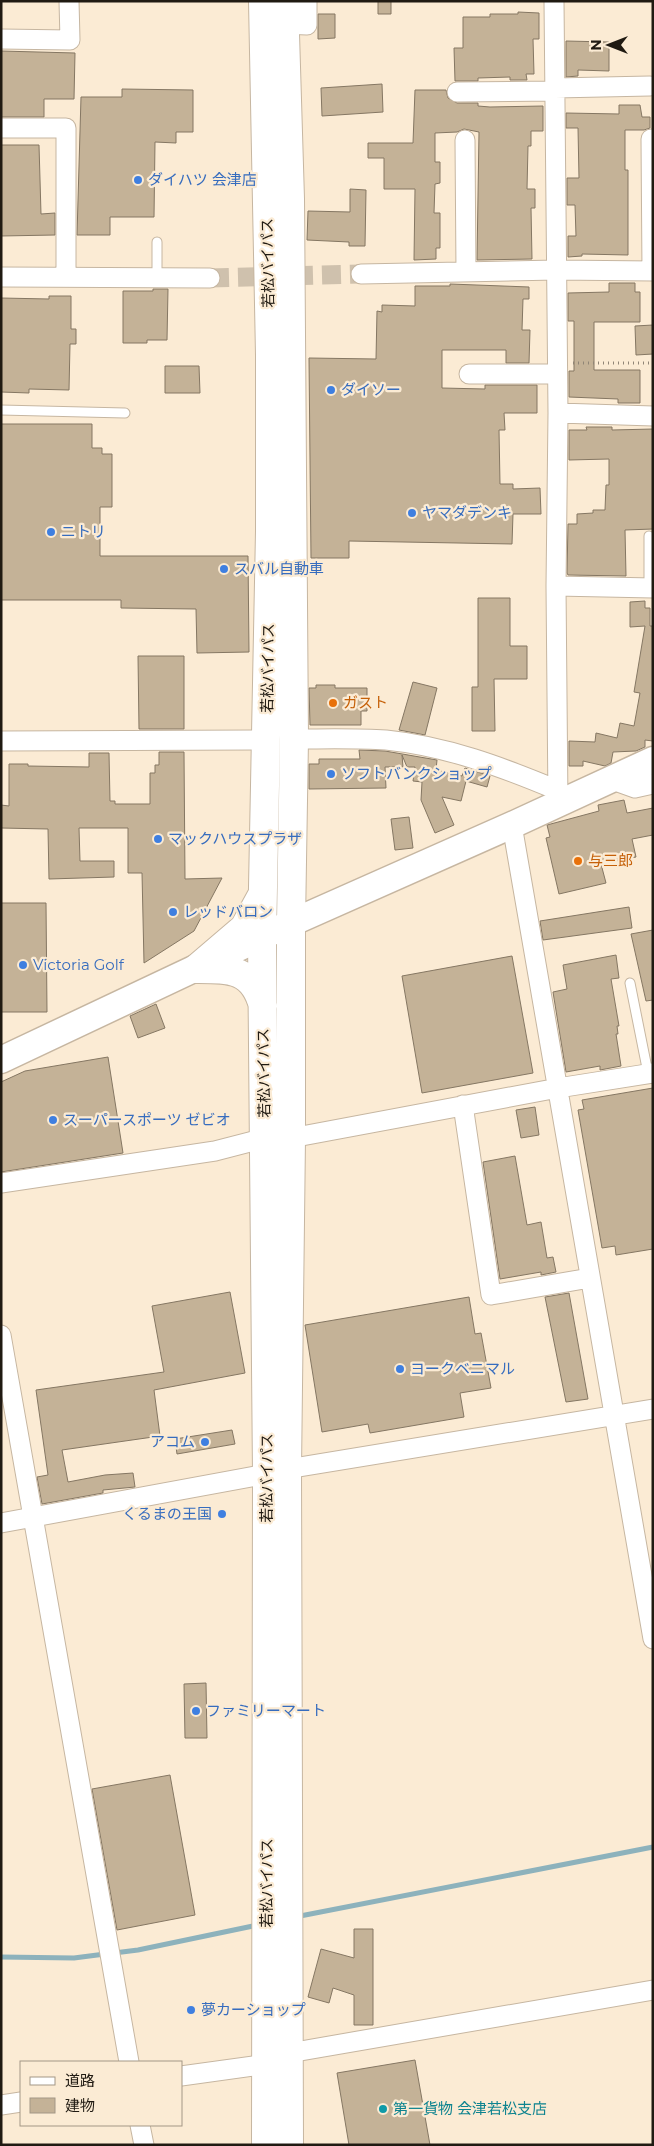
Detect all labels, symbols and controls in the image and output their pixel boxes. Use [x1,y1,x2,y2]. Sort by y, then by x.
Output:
north arrow [584,20,634,70]
text: N [587,39,605,51]
place label: ダイハツ 会津店 [148,170,257,189]
marker: ダイハツ 会津店 [132,174,144,186]
street label: 若松バイパス [257,218,278,308]
place label: ダイソー [341,380,401,399]
marker: ダイソー [325,384,337,396]
place label: ヤマダデンキ [422,503,512,522]
marker: ヤマダデンキ [406,507,418,519]
place label: ニトリ [61,522,106,541]
marker: ニトリ [45,526,57,538]
place label: スバル自動車 [234,559,324,578]
marker: スバル自動車 [218,563,230,575]
street label: 若松バイパス [257,623,278,713]
place label: ガスト [343,693,388,712]
marker: ガスト [327,697,339,709]
place label: ソフトバンクショップ [341,764,492,783]
marker: ソフトバンクショップ [325,768,337,780]
place label: マックハウスプラザ [168,829,302,848]
marker: マックハウスプラザ [152,833,164,845]
place label: 与三郎 [588,851,633,870]
marker: 与三郎 [572,855,584,867]
place label: レッドバロン [183,902,273,921]
marker: レッドバロン [167,906,179,918]
place label: Victoria Golf [33,955,125,974]
marker: Victoria Golf [17,959,29,971]
street label: 若松バイパス [253,1028,274,1118]
place label: スーパースポーツ ゼビオ [63,1110,231,1129]
marker: スーパースポーツ ゼビオ [47,1114,59,1126]
place label: ヨークベニマル [410,1359,515,1378]
marker: ヨークベニマル [394,1363,406,1375]
place label: アコム [150,1432,195,1451]
street label: 若松バイパス [257,1433,276,1523]
marker: アコム [199,1436,211,1448]
place label: くるまの王国 [122,1504,212,1523]
marker: くるまの王国 [216,1508,228,1520]
place label: ファミリーマート [206,1701,326,1720]
marker: ファミリーマート [190,1705,202,1717]
street label: 若松バイパス [257,1838,276,1928]
place label: 夢カーショップ [201,2000,306,2019]
marker: 夢カーショップ [185,2004,197,2016]
legend [20,2061,182,2126]
text: 道路 [65,2071,95,2090]
text: 建物 [65,2096,95,2115]
place label: 第一貨物 会津若松支店 [393,2099,547,2118]
marker: 第一貨物 会津若松支店 [377,2103,389,2115]

